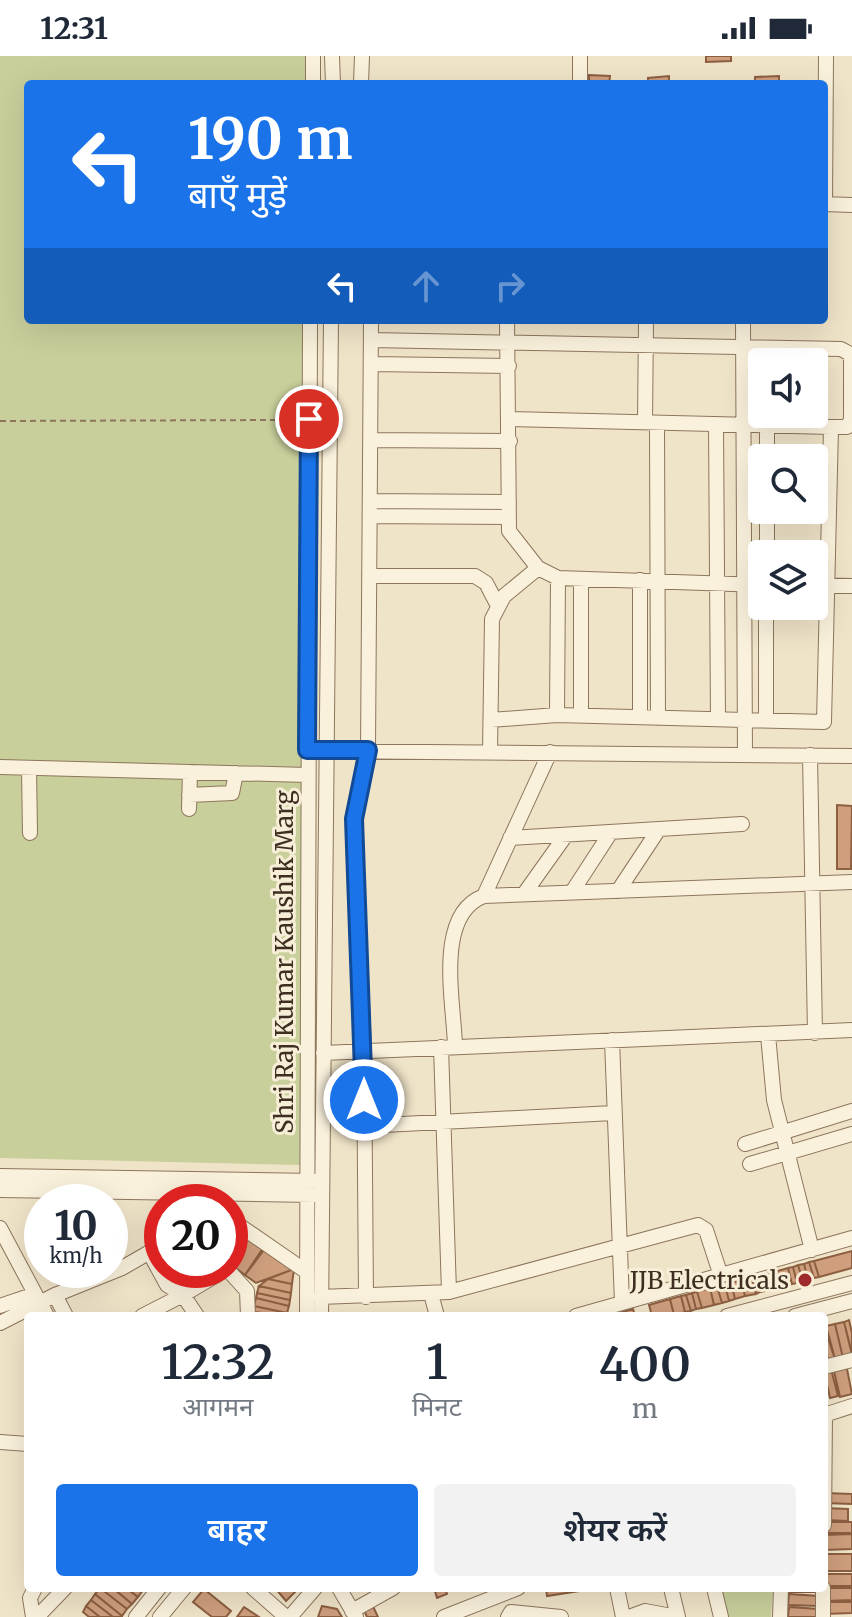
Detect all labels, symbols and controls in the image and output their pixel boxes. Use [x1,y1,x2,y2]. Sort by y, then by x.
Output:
text: 12:31 [40,9,108,47]
text: 190 m [188,104,353,174]
icon: left [56,112,160,216]
text: बाएँ मुड़ें [188,173,287,218]
icon: left [320,264,364,308]
icon: ahead [404,264,448,308]
icon: right [488,264,532,308]
map controls [748,348,828,620]
button: sound [748,348,828,428]
pin [275,385,343,453]
icon: arrive [287,397,331,441]
button: search [748,444,828,524]
button: layers [748,540,828,620]
street label: Shri Raj Kumar Kaushik Marg [269,790,300,1134]
position arrow [322,1058,406,1142]
speed limit sign: 20 [144,1184,248,1288]
text: 10 [54,1201,98,1251]
text: km/h [50,1243,102,1268]
place label: JJB Electricals [629,1265,789,1296]
marker: JJB Electricals [796,1271,814,1289]
text: 12:32 [161,1332,275,1392]
text: 1 [426,1332,448,1392]
text: 400 [599,1334,691,1394]
text: आगमन [182,1390,254,1423]
text: मिनट [412,1390,462,1423]
text: m [632,1392,658,1425]
button: बाहर [56,1484,418,1576]
button: शेयर करें [434,1484,796,1576]

